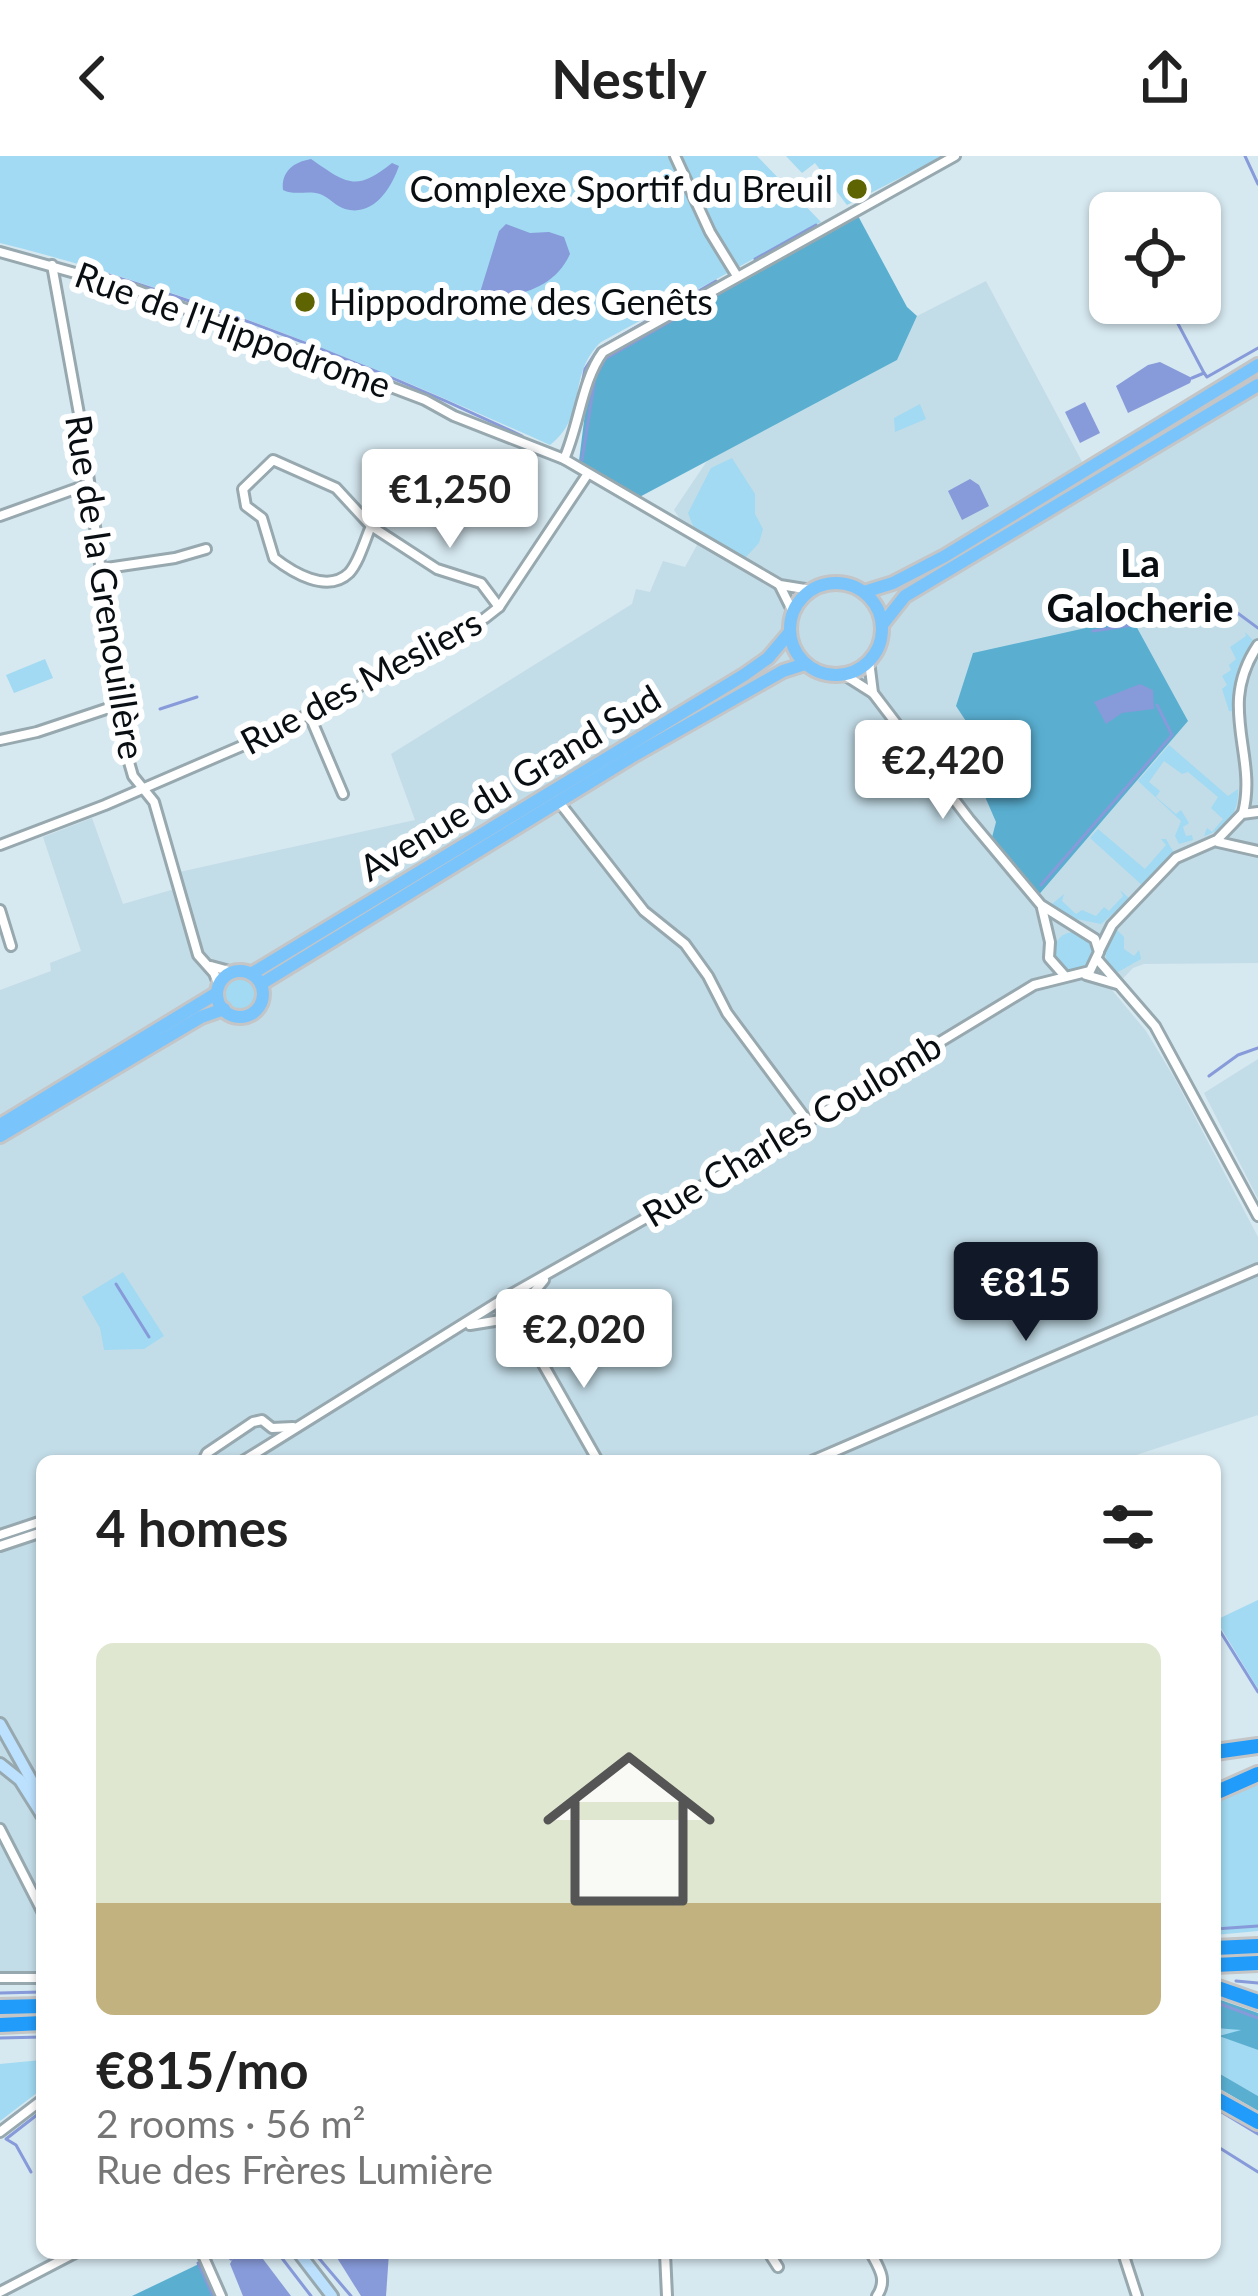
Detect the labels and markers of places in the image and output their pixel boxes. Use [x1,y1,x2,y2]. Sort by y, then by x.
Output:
place label: Complexe Sportif du Breuil [409,166,833,210]
marker: Complexe Sportif du Breuil [844,176,870,202]
place label: Hippodrome des Genêts [329,279,713,323]
marker: Hippodrome des Genêts [292,289,318,315]
pin: €1,250 [352,449,548,551]
pin: €2,420 [845,720,1041,822]
pin: €815 [955,1242,1097,1344]
pin: €2,020 [486,1289,682,1391]

